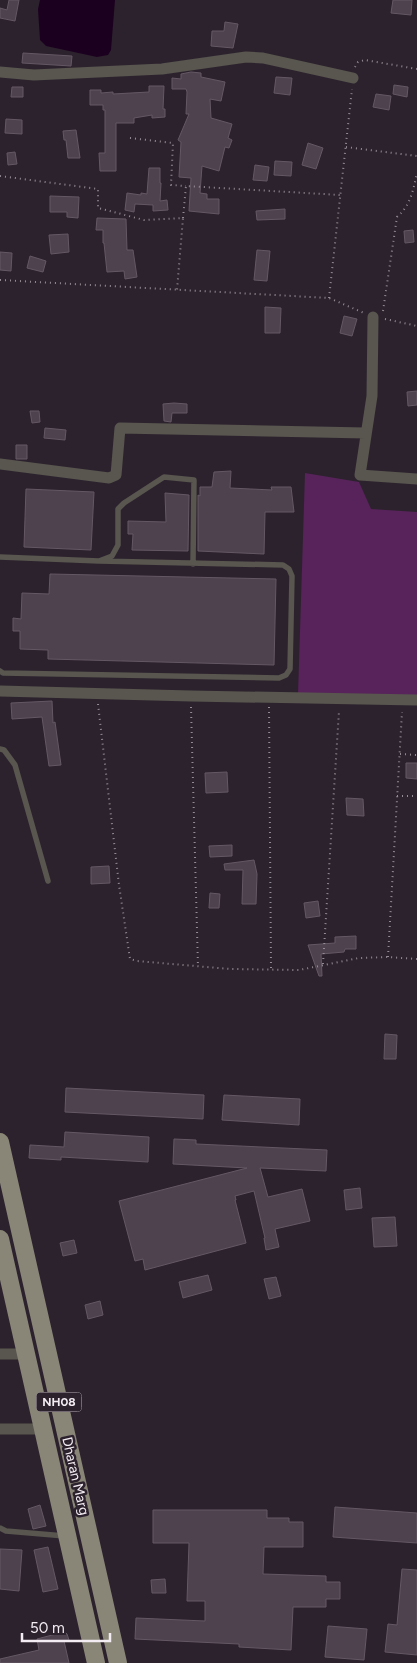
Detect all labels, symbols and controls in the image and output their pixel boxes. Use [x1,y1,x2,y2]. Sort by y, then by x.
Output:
road number: NH08 [36,1392,82,1411]
street label: Dharan Marg [58,1435,93,1517]
scale bar [22,1610,110,1642]
text: 50 m [30,1619,65,1637]

